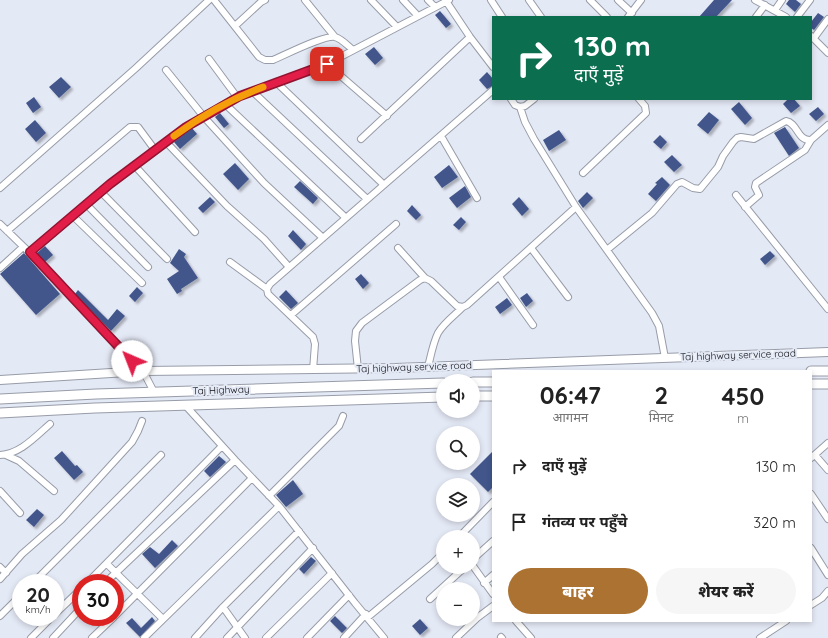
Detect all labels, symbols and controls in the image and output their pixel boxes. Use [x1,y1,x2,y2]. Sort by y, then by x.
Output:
text: 130 m [574,28,651,63]
icon: right [508,32,560,84]
pin [310,47,344,81]
icon: arrive [316,53,338,75]
text: दाएँ मुड़ें [574,63,623,86]
position arrow [111,340,153,382]
street label: Taj highway service road [680,346,796,364]
street label: Taj highway service road [356,358,472,376]
map controls [436,374,480,626]
button: sound [436,374,480,418]
text: 06:47 [540,380,601,410]
text: 2 [654,380,668,410]
text: 450 [722,381,764,411]
street label: Taj Highway [192,383,250,397]
text: आगमन [553,409,588,425]
text: मिनट [649,409,674,425]
text: m [737,410,749,426]
button: search [436,426,480,470]
icon: right [508,455,530,477]
text: दाएँ मुड़ें [542,456,586,475]
text: 130 m [756,457,796,476]
button: layers [436,478,480,522]
icon: arrive [508,511,530,533]
text: गंतव्य पर पहुँचे [542,512,628,531]
text: 320 m [753,513,796,532]
button: + [436,530,480,574]
button: बाहर [508,568,648,614]
button: शेयर करें [656,568,796,614]
speed limit sign: 30 [72,574,124,626]
text: 20 [26,582,50,607]
button: − [436,582,480,626]
text: km/h [25,603,51,616]

